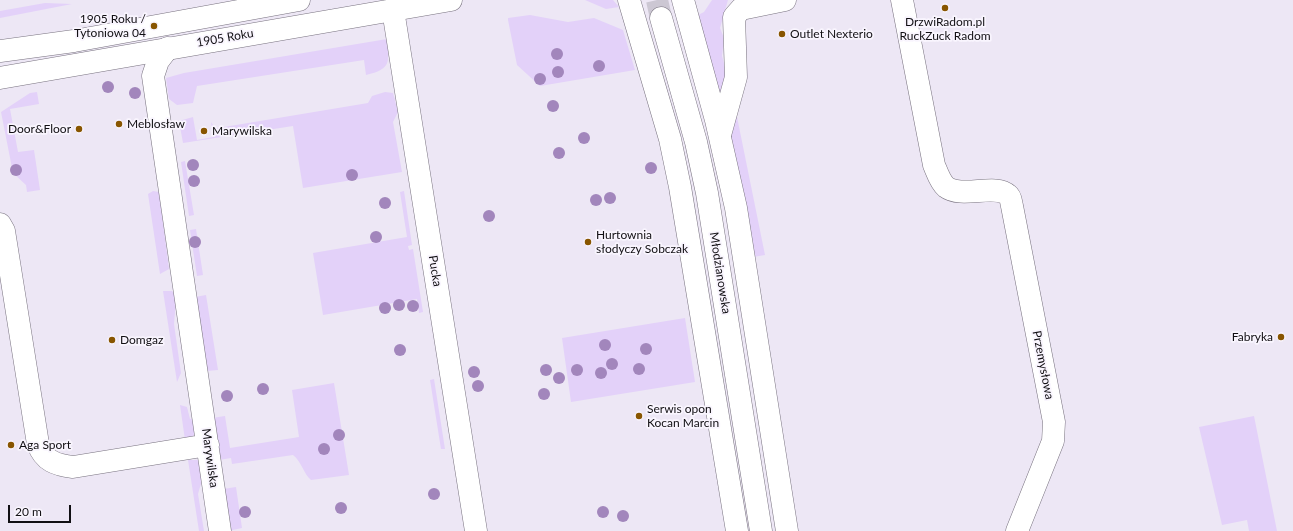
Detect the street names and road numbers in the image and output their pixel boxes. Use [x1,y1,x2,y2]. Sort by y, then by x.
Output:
street label: 1905 Roku [195,26,255,50]
street label: Młodzianowska [706,231,734,315]
street label: Pucka [425,254,445,288]
street label: Przemysłowa [1029,329,1057,401]
street label: Marywilska [199,427,221,489]

